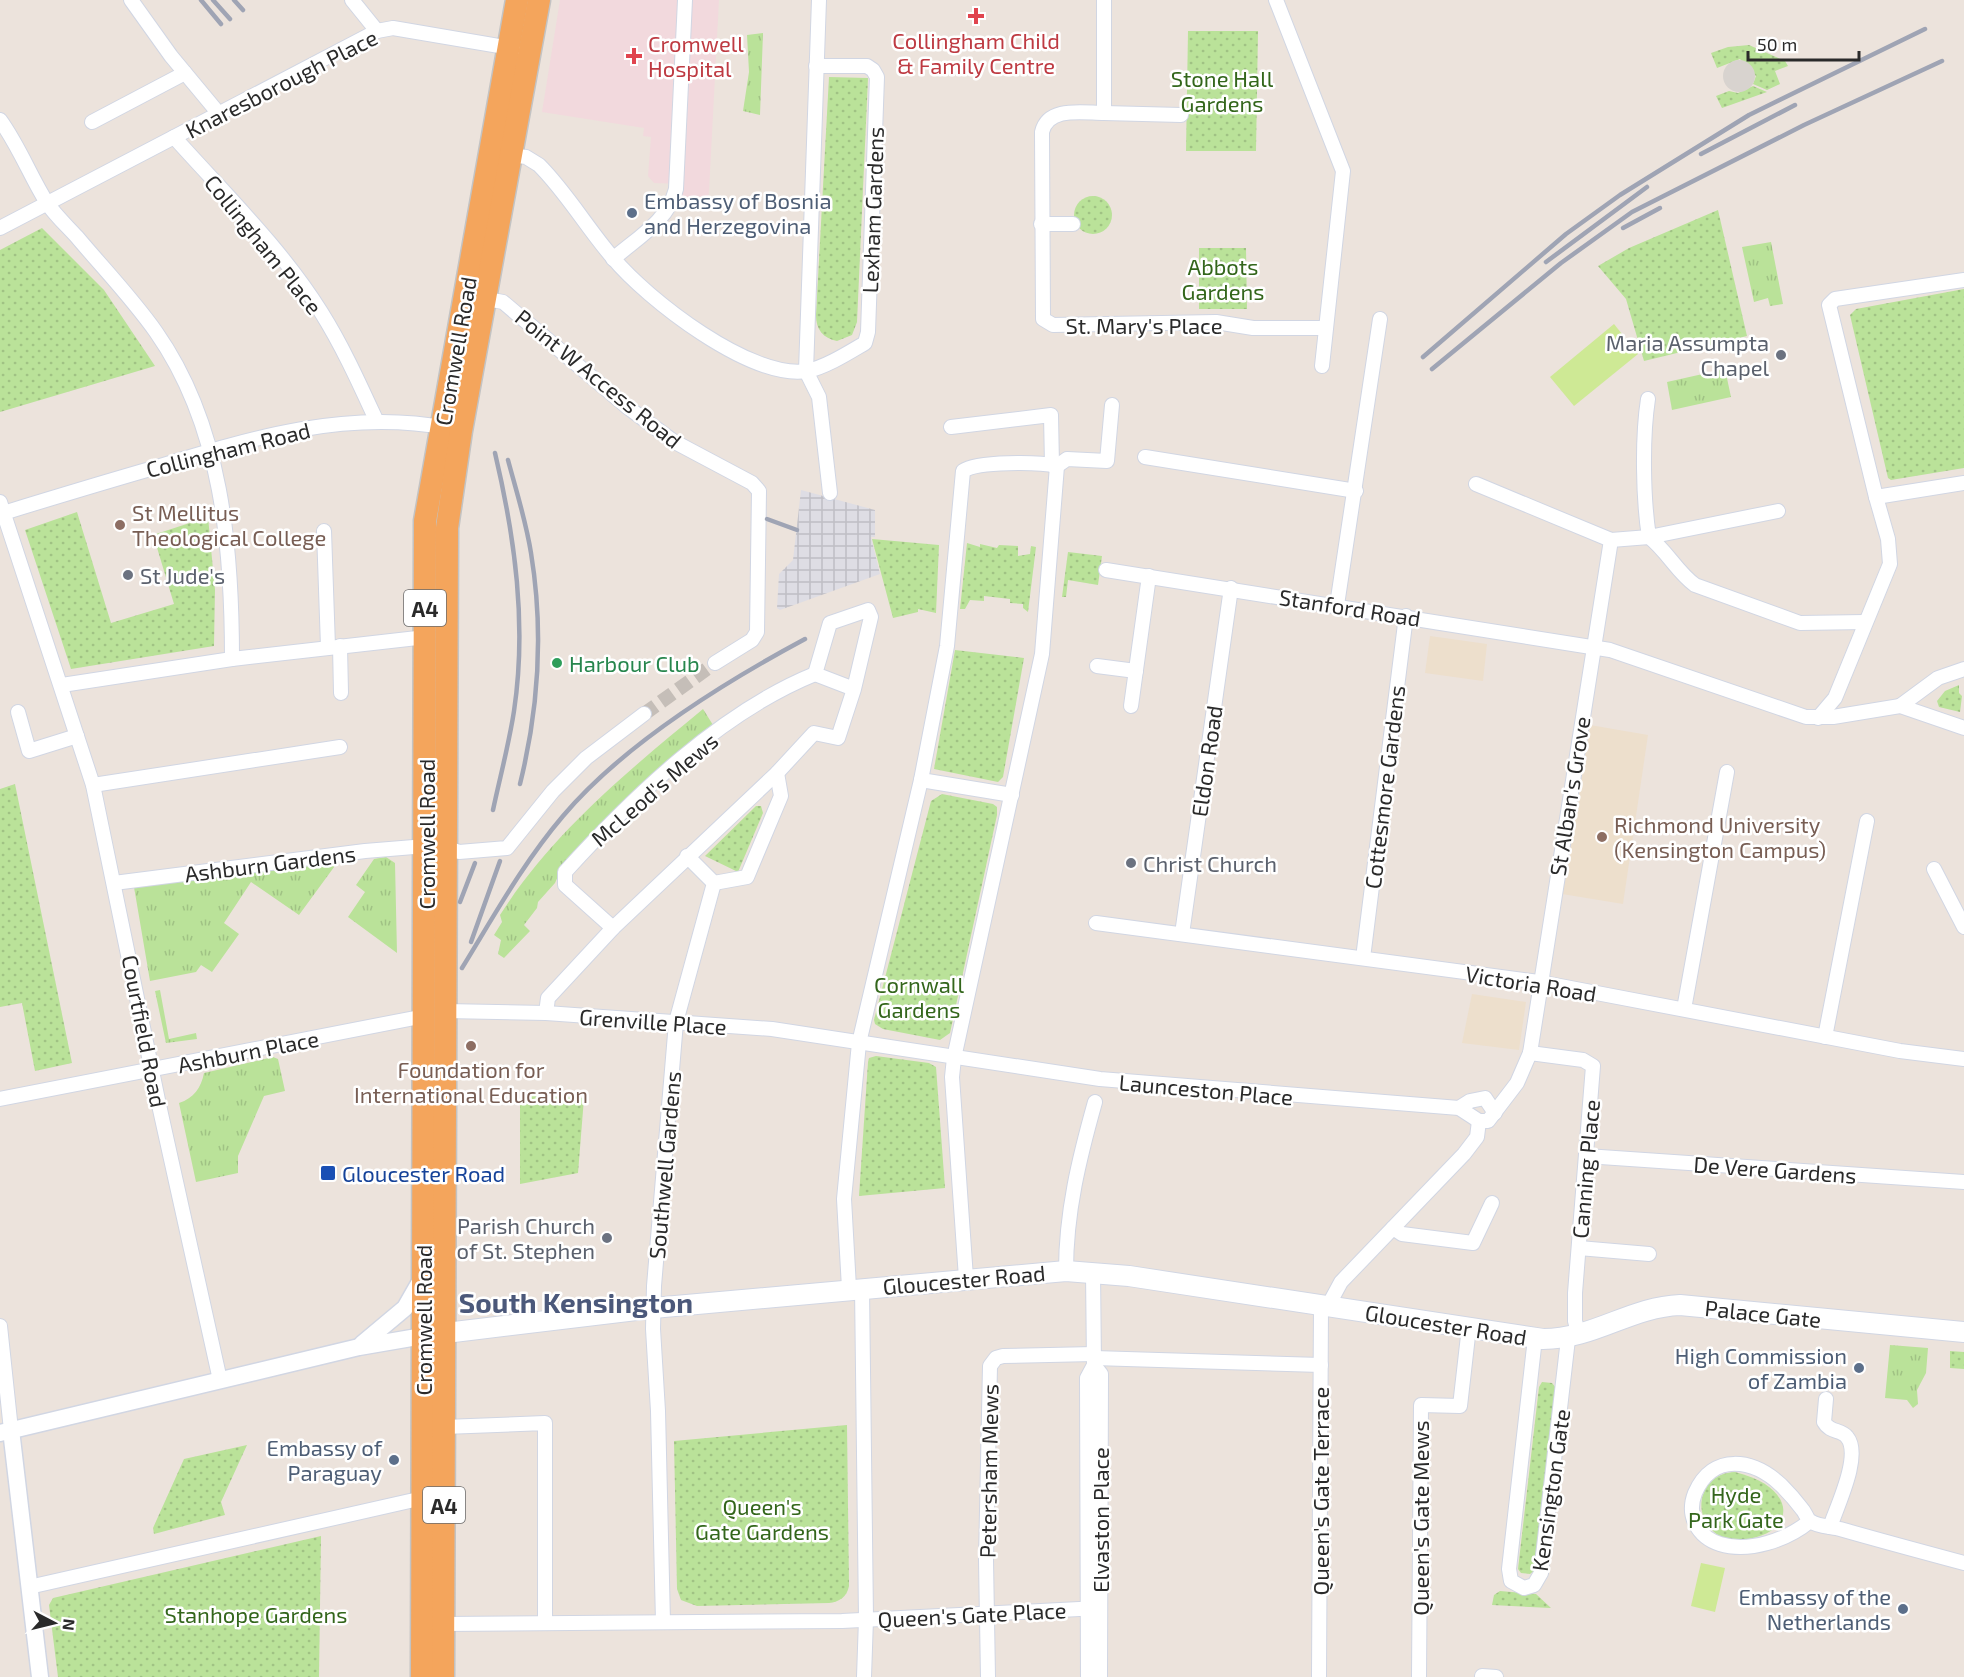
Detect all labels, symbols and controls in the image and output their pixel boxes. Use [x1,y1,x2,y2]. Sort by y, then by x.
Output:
marker: Collingham Child & Family Centre [967,7,985,25]
street label: Knaresborough Place [181,23,381,143]
scale bar [1748,24,1859,62]
place label: Collingham Child & Family Centre [892,27,1060,78]
place label: Cromwell Hospital [648,30,744,81]
text: 50 m [1757,33,1797,55]
marker: Cromwell Hospital [625,47,643,65]
park label: Stone Hall Gardens [1171,65,1274,116]
street label: Lexham Gardens [856,126,888,294]
street label: Collingham Place [200,169,328,319]
place label: Embassy of Bosnia and Herzegovina [644,187,832,238]
marker: Embassy of Bosnia and Herzegovina [625,206,639,220]
park label: Abbots Gardens [1182,253,1264,304]
street label: Cromwell Road [429,274,481,428]
street label: Point W Access Road [511,303,687,453]
street label: St. Mary's Place [1065,312,1223,338]
place label: Maria Assumpta Chapel [1606,329,1769,380]
marker: Maria Assumpta Chapel [1774,348,1788,362]
street label: Collingham Road [143,416,313,482]
place label: St Mellitus Theological College [132,499,326,550]
marker: St Mellitus Theological College [113,518,127,532]
place label: St Jude's [140,562,225,588]
marker: St Jude's [121,568,135,582]
street label: Stanford Road [1277,583,1423,631]
road number: A4 [404,590,446,626]
place label: Harbour Club [569,650,700,676]
marker: Harbour Club [550,656,564,670]
street label: Cottesmore Gardens [1359,684,1409,890]
street label: Eldon Road [1185,704,1227,818]
street label: St Alban's Grove [1544,714,1594,878]
street label: McLeod's Mews [585,727,723,851]
street label: Cromwell Road [413,759,439,909]
place label: Richmond University (Kensington Campus) [1614,811,1826,862]
marker: Richmond University (Kensington Campus) [1595,830,1609,844]
street label: Ashburn Gardens [183,840,357,886]
place label: Christ Church [1143,850,1277,876]
marker: Christ Church [1124,856,1138,870]
street label: Courtfield Road [117,953,173,1109]
street label: Victoria Road [1464,960,1598,1006]
park label: Cornwall Gardens [874,971,964,1022]
street label: Grenville Place [578,1003,728,1039]
street label: Ashburn Place [175,1025,321,1077]
marker: Foundation for International Education [464,1039,478,1053]
place label: Foundation for International Education [354,1056,588,1107]
street label: Launceston Place [1118,1068,1294,1110]
street label: Southwell Gardens [643,1070,685,1260]
street label: Canning Place [1566,1098,1604,1240]
street label: De Vere Gardens [1693,1150,1857,1188]
place label: Gloucester Road [342,1160,505,1186]
marker: Gloucester Road [319,1164,337,1182]
place label: Parish Church of St. Stephen [457,1212,595,1263]
marker: Parish Church of St. Stephen [600,1231,614,1245]
street label: Cromwell Road [410,1245,436,1395]
street label: Gloucester Road [882,1259,1046,1299]
district label: South Kensington [459,1285,693,1319]
street label: Palace Gate [1703,1294,1823,1332]
street label: Gloucester Road [1363,1298,1529,1350]
place label: High Commission of Zambia [1675,1342,1847,1393]
marker: High Commission of Zambia [1852,1361,1866,1375]
street label: Petersham Mews [973,1384,1003,1558]
street label: Queen's Gate Terrace [1307,1387,1334,1595]
street label: Kensington Gate [1526,1407,1574,1573]
street label: Queen's Gate Mews [1407,1420,1434,1616]
place label: Embassy of Paraguay [267,1434,383,1485]
street label: Elvaston Place [1087,1447,1113,1593]
marker: Embassy of Paraguay [387,1453,401,1467]
park label: Hyde Park Gate [1688,1481,1784,1532]
road number: A4 [423,1487,465,1523]
park label: Queen's Gate Gardens [695,1493,829,1544]
place label: Embassy of the Netherlands [1739,1583,1891,1634]
north arrow [24,1593,84,1653]
street label: Queen's Gate Place [877,1596,1067,1633]
park label: Stanhope Gardens [164,1601,348,1627]
marker: Embassy of the Netherlands [1896,1602,1910,1616]
text: N [59,1618,80,1632]

